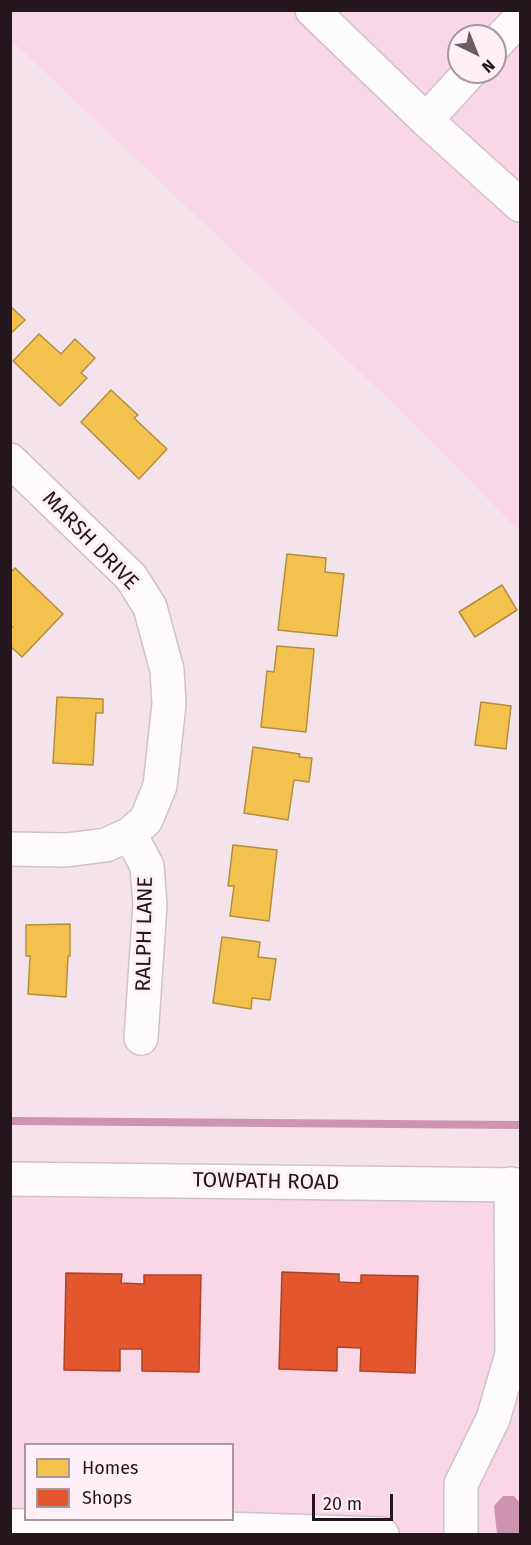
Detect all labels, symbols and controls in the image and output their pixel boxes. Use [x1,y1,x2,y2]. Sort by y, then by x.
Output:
north arrow [447,24,507,84]
text: N [478,55,499,77]
street label: MARSH DRIVE [37,486,143,596]
street label: RALPH LANE [131,876,159,992]
street label: TOWPATH ROAD [192,1168,340,1196]
legend [24,1443,234,1521]
text: Homes [82,1457,138,1479]
scale bar [315,1482,396,1520]
text: Shops [82,1487,132,1509]
text: 20 m [323,1493,362,1515]

